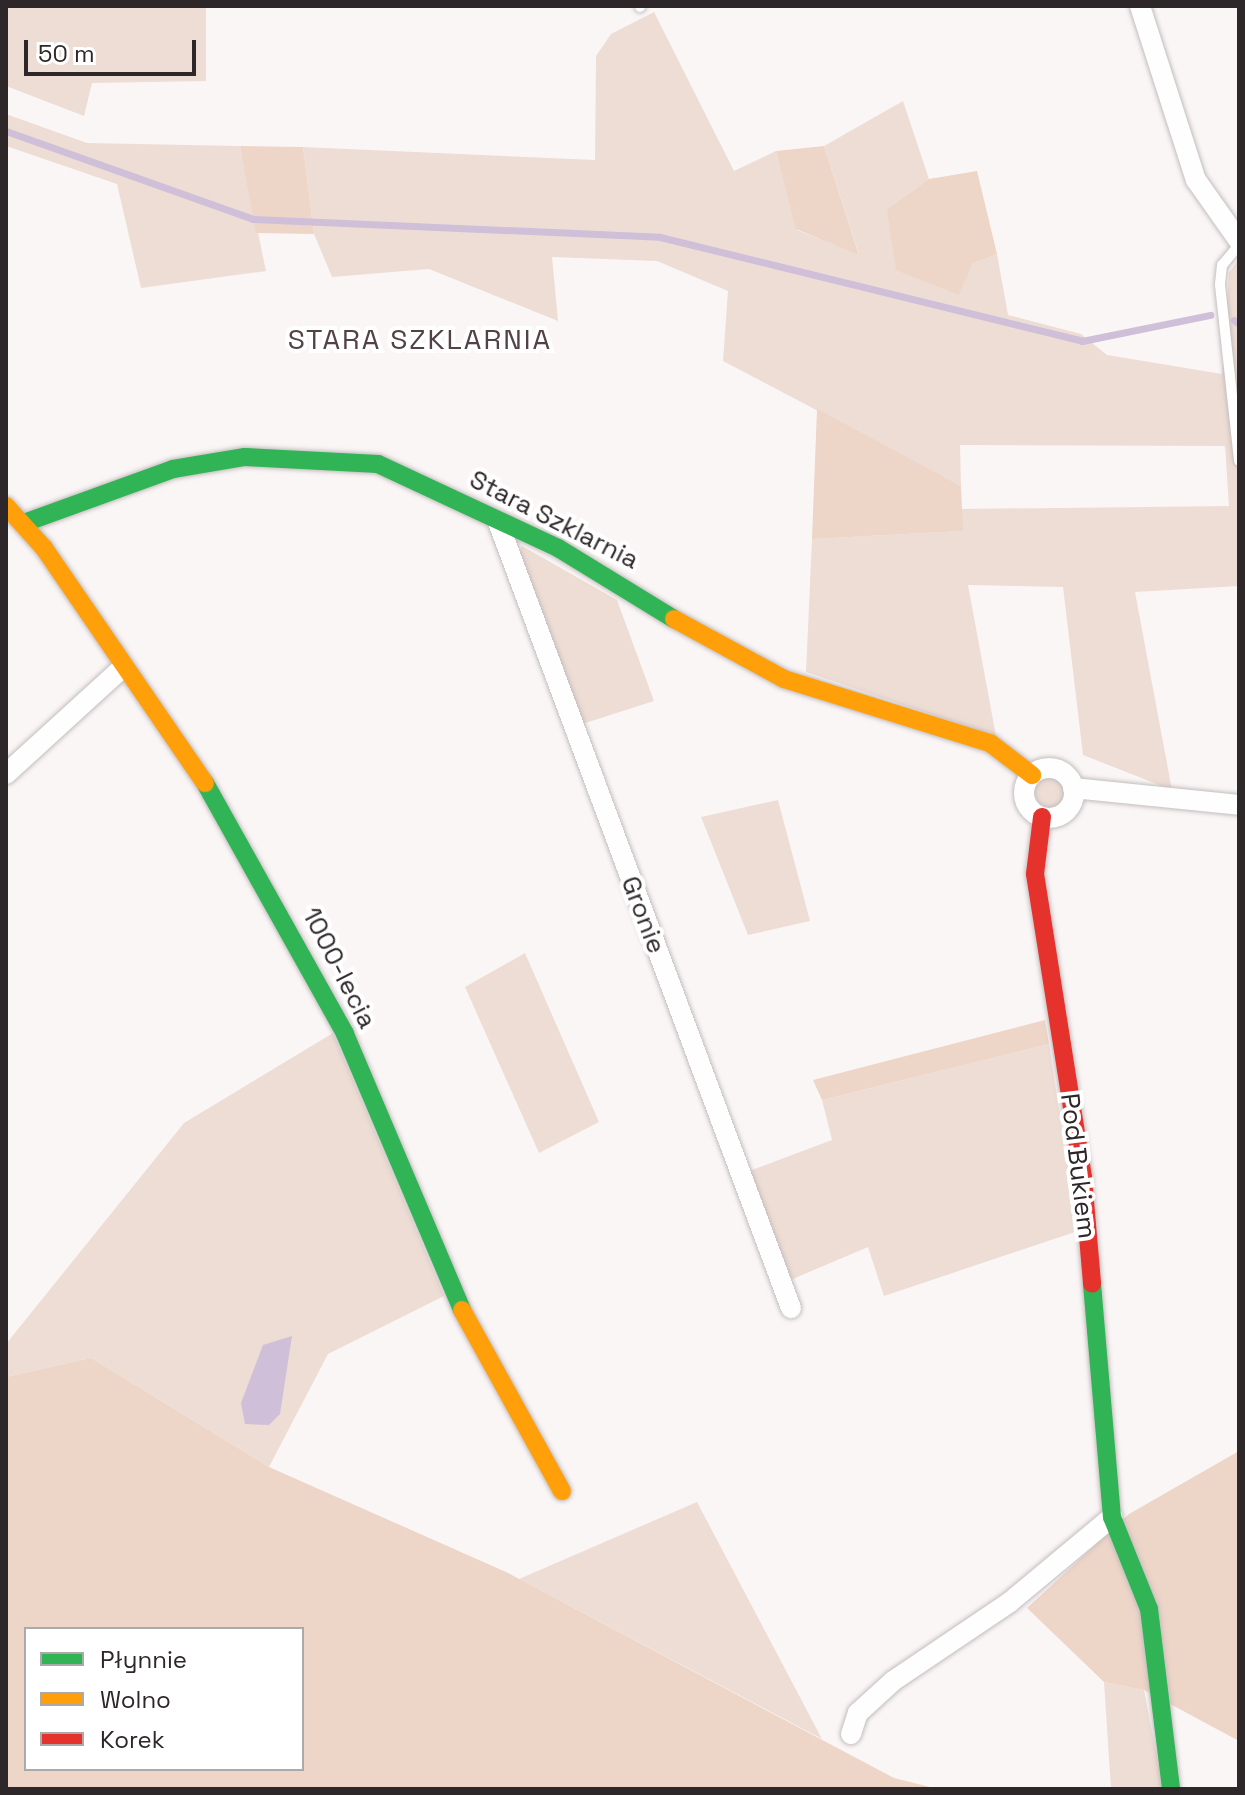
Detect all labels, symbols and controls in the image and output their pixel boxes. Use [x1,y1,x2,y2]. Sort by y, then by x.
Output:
scale bar [28,24,200,74]
text: 50 m [38,38,95,69]
district label: STARA SZKLARNIA [288,322,552,356]
street label: Stara Szklarnia [464,464,644,576]
street label: Gronie [614,872,672,958]
street label: 1000-lecia [295,902,383,1034]
street label: Pod Bukiem [1054,1092,1102,1240]
legend [24,1627,304,1771]
text: Płynnie [100,1644,187,1675]
text: Wolno [100,1684,171,1715]
text: Korek [100,1724,165,1755]

